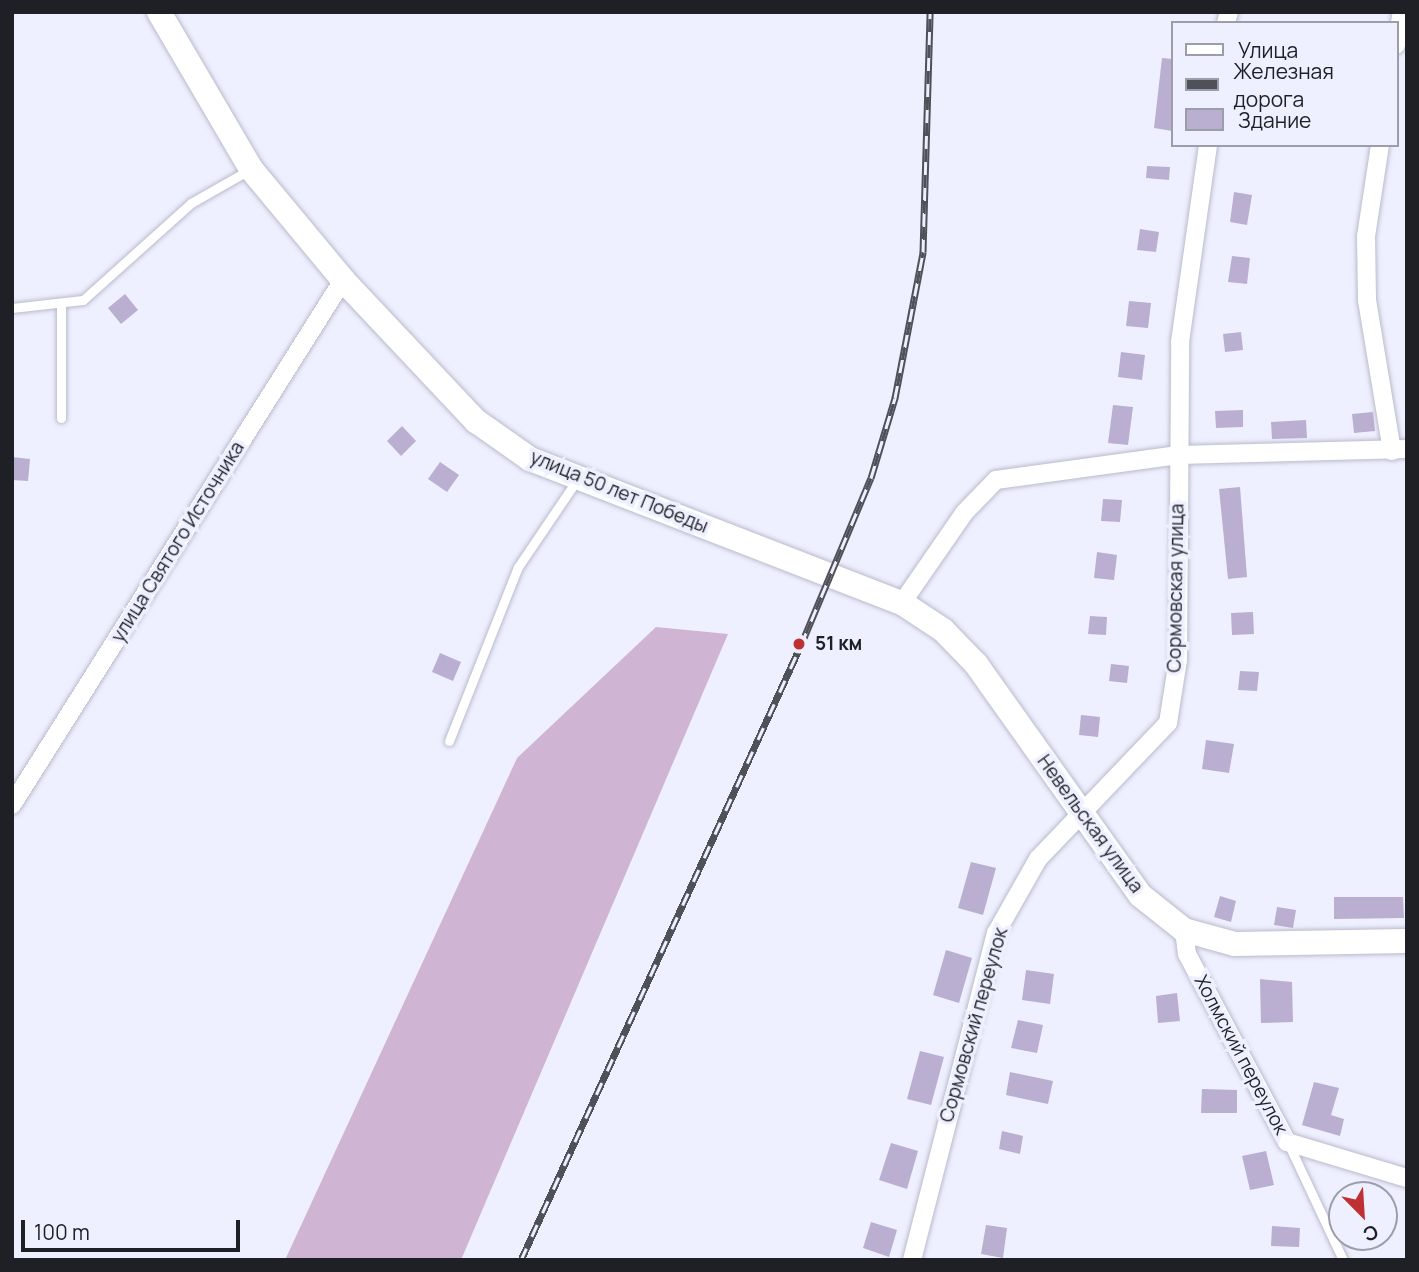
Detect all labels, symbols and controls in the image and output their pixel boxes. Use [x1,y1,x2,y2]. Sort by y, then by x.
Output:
legend [1170,21,1398,147]
text: Улица [1238,36,1298,64]
text: Железная дорога [1233,57,1334,113]
text: Здание [1238,106,1311,134]
street label: улица Святого Источника [107,437,249,647]
street label: улица 50 лет Победы [527,446,711,538]
street label: Сормовская улица [1163,503,1189,673]
place label: 51 км [815,633,862,655]
marker: 51 км [789,634,809,654]
street label: Невельская улица [1032,751,1148,897]
street label: Сормовский переулок [935,925,1013,1125]
street label: Холмский переулок [1189,971,1293,1139]
north arrow [1328,1181,1398,1251]
scale bar [24,1206,243,1250]
text: 100 m [34,1218,90,1246]
text: С [1359,1219,1382,1248]

